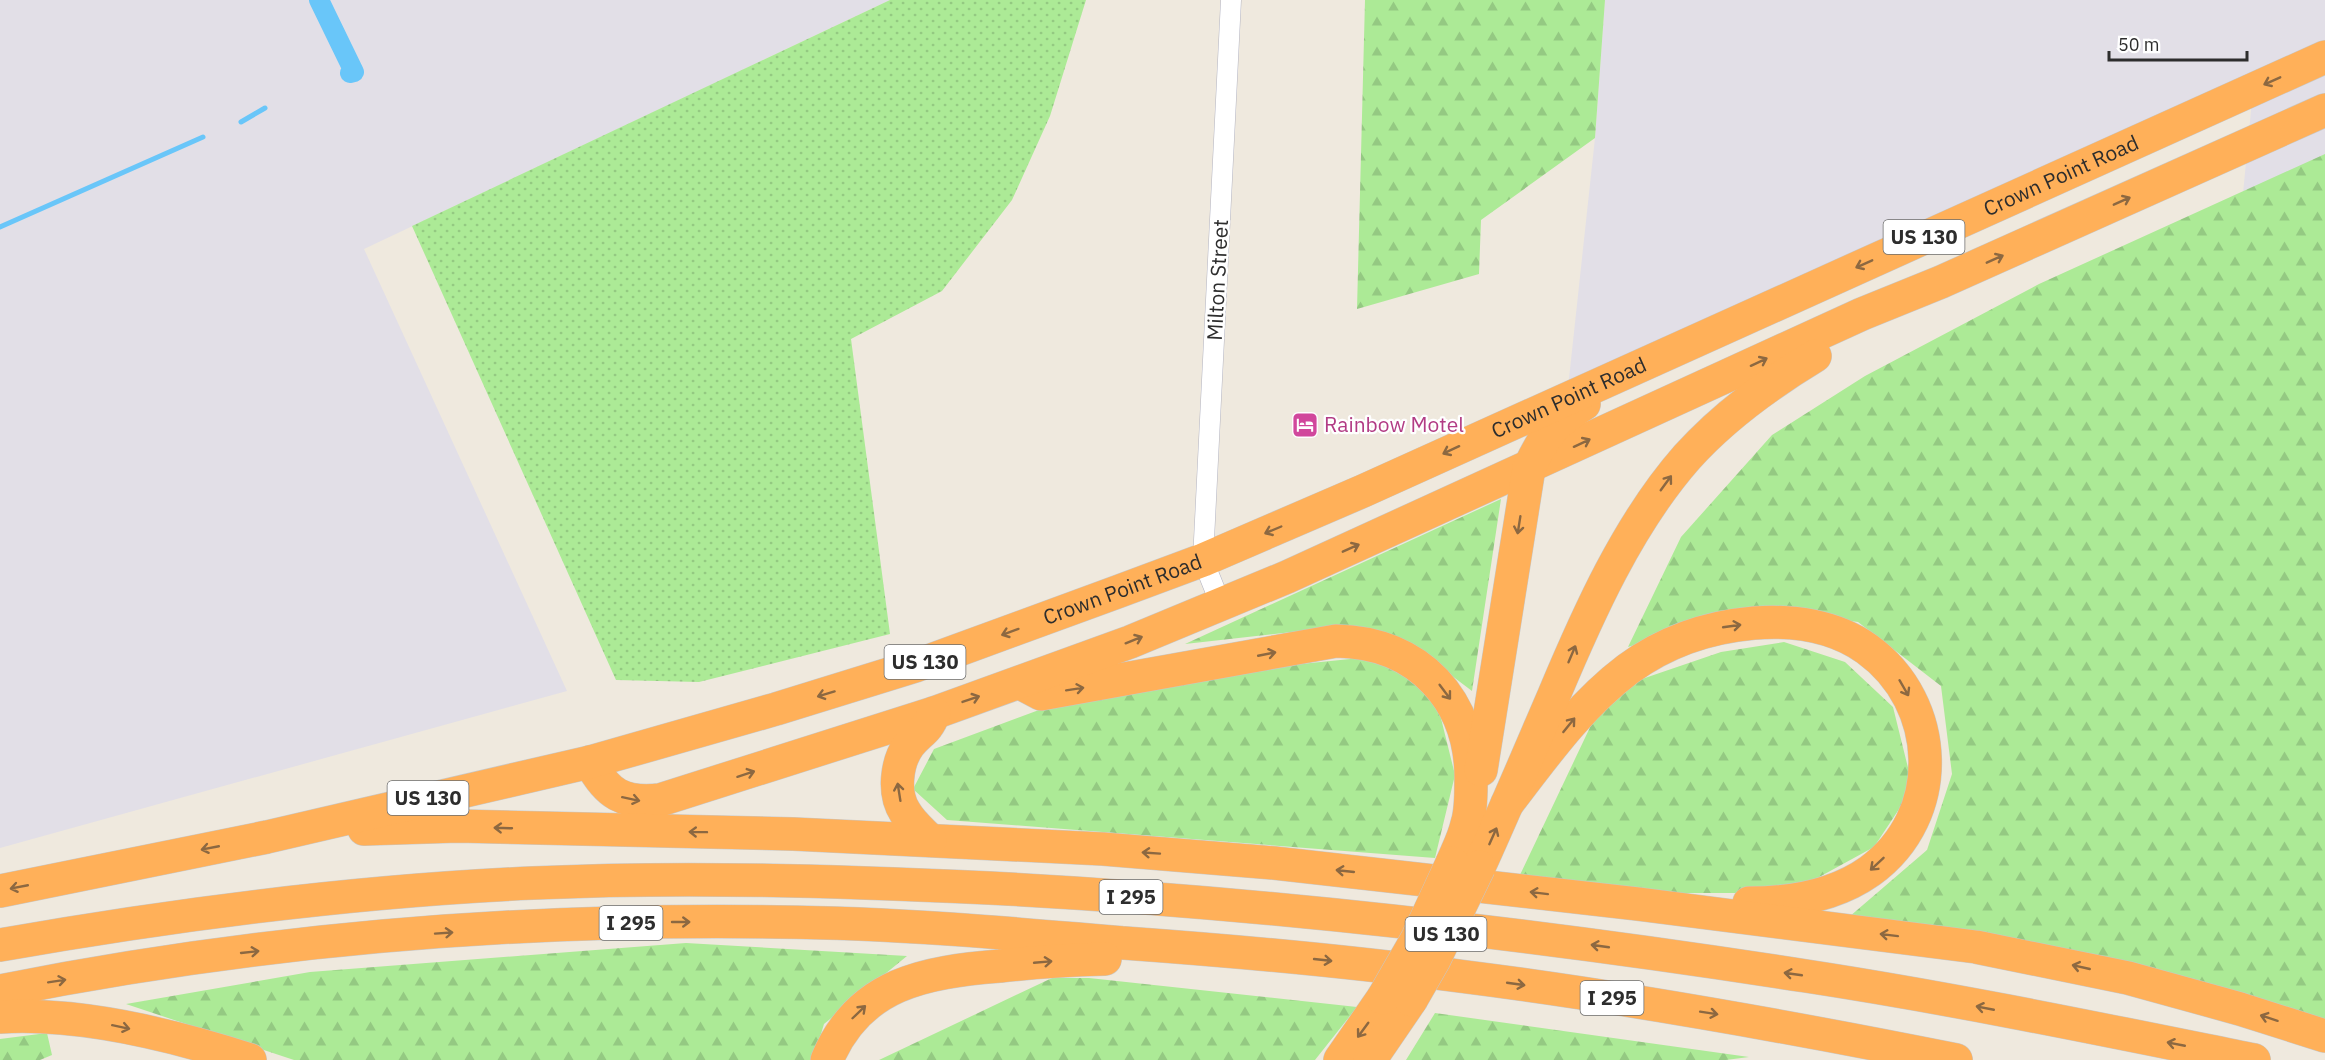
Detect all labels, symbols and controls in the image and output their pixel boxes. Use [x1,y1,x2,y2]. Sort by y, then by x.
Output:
scale bar [2109,24,2247,62]
text: 50 m [2118,33,2160,56]
one-way arrow [2263,75,2281,87]
street label: Crown Point Road [1979,128,2143,222]
one-way arrow [2113,195,2131,207]
street label: Milton Street [1200,219,1234,341]
road number: US 130 [1884,220,1964,254]
one-way arrow [1985,252,2003,264]
one-way arrow [1855,259,1873,270]
street label: Crown Point Road [1487,350,1651,444]
one-way arrow [1750,355,1768,367]
hotel icon: Rainbow Motel [1290,410,1320,440]
place label: Rainbow Motel [1324,410,1464,438]
one-way arrow [1573,437,1591,449]
one-way arrow [1443,445,1461,457]
one-way arrow [1660,476,1672,492]
one-way arrow [1513,515,1524,535]
one-way arrow [1265,525,1283,536]
one-way arrow [1342,542,1360,553]
street label: Crown Point Road [1039,547,1206,631]
one-way arrow [1721,621,1741,632]
one-way arrow [1002,627,1020,638]
one-way arrow [1124,634,1143,645]
road number: US 130 [884,645,966,679]
one-way arrow [1566,645,1578,663]
one-way arrow [1257,648,1276,659]
one-way arrow [1898,679,1910,696]
one-way arrow [1065,683,1085,694]
one-way arrow [1438,684,1451,700]
one-way arrow [817,689,836,700]
one-way arrow [961,693,980,704]
one-way arrow [1562,717,1575,733]
one-way arrow [736,767,755,778]
road number: US 130 [388,781,468,815]
one-way arrow [894,783,905,803]
one-way arrow [621,794,641,805]
one-way arrow [493,822,513,833]
one-way arrow [688,826,708,838]
one-way arrow [1488,827,1499,845]
one-way arrow [201,843,220,855]
one-way arrow [1141,847,1161,858]
one-way arrow [1870,857,1885,871]
one-way arrow [1335,865,1355,876]
road number: I 295 [1100,880,1162,914]
one-way arrow [9,882,29,893]
one-way arrow [1529,887,1549,898]
road number: I 295 [600,906,662,940]
one-way arrow [671,916,691,928]
road number: US 130 [1406,917,1486,951]
one-way arrow [434,927,454,938]
one-way arrow [1879,929,1899,940]
one-way arrow [1590,941,1610,952]
one-way arrow [240,946,260,957]
one-way arrow [1312,955,1332,966]
one-way arrow [1032,956,1052,967]
one-way arrow [2072,961,2091,973]
one-way arrow [1783,969,1803,980]
one-way arrow [47,975,67,986]
one-way arrow [1506,978,1525,989]
road number: I 295 [1580,981,1644,1015]
one-way arrow [1976,1002,1995,1013]
one-way arrow [852,1005,867,1019]
one-way arrow [1698,1008,1718,1019]
one-way arrow [2260,1012,2279,1023]
one-way arrow [1356,1021,1369,1037]
one-way arrow [110,1022,130,1033]
one-way arrow [2167,1038,2187,1049]

